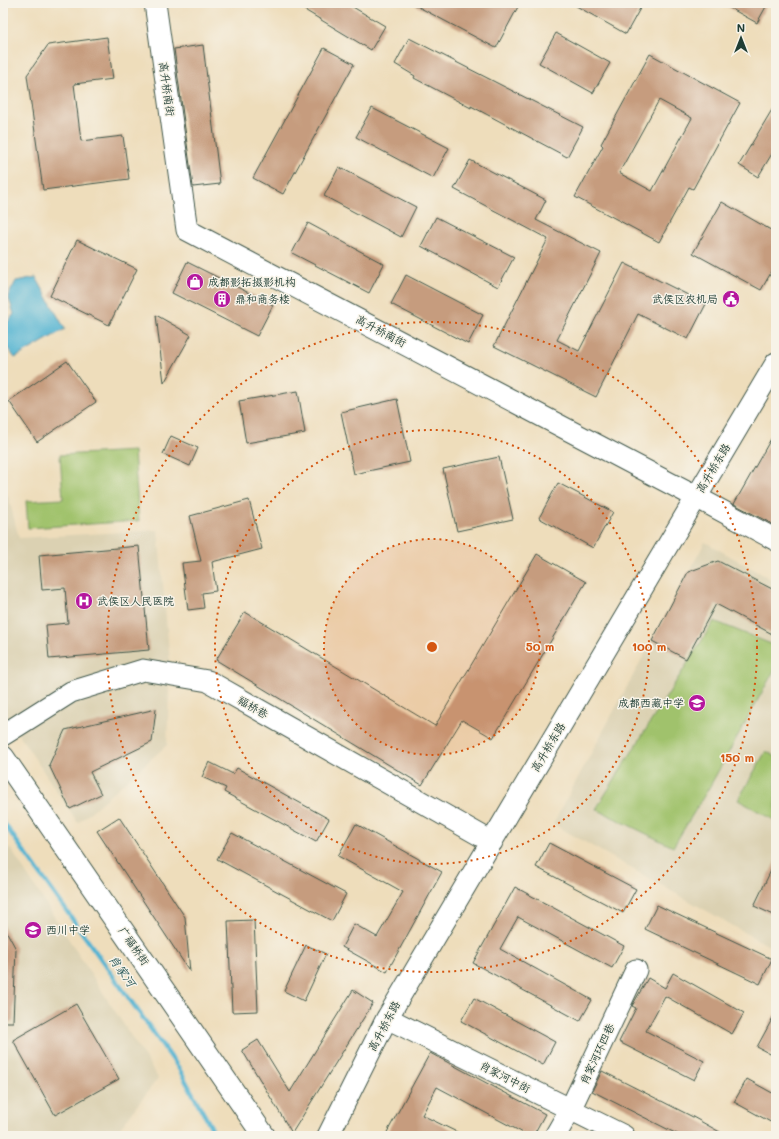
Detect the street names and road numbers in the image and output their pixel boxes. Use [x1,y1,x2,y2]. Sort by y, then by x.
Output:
street label: 高升桥南街 [156,61,179,118]
street label: 高升桥南街 [353,311,410,351]
street label: 高升桥东路 [692,440,733,495]
street label: 福桥巷 [235,692,271,721]
street label: 高升桥东路 [527,719,568,774]
street label: 广福桥街 [116,923,154,969]
street label: 高升桥东路 [364,998,403,1054]
street label: 肖家河环四巷 [576,1021,617,1087]
street label: 肖家河中街 [477,1057,534,1096]

